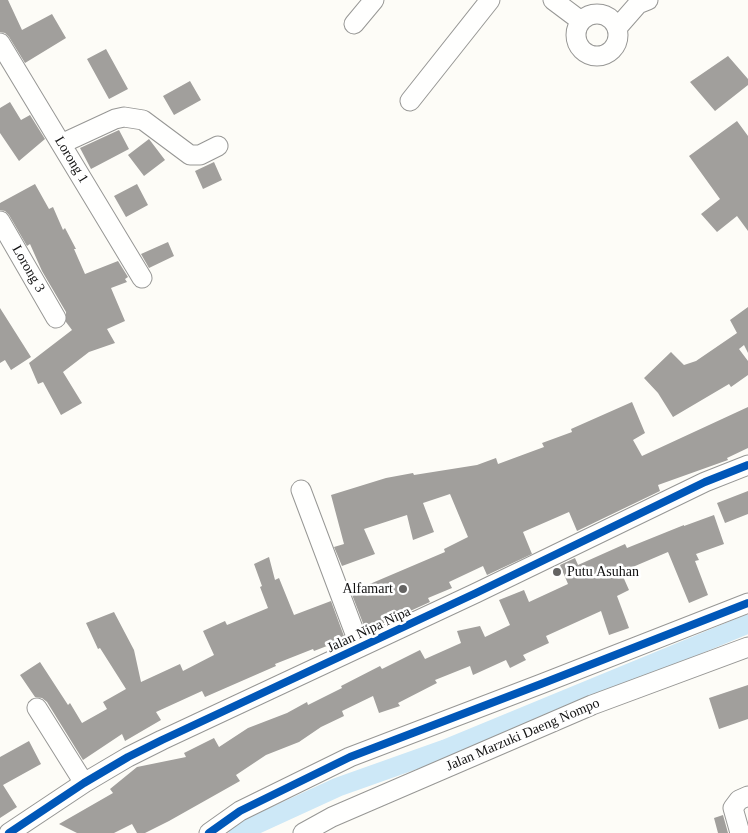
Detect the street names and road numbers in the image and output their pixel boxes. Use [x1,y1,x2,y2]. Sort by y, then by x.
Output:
street label: Lorong 1 [50,134,92,186]
street label: Lorong 3 [8,242,48,296]
street label: Jalan Nipa Nipa [325,603,413,657]
street label: Jalan Marzuki Daeng Nompo [444,695,602,775]

